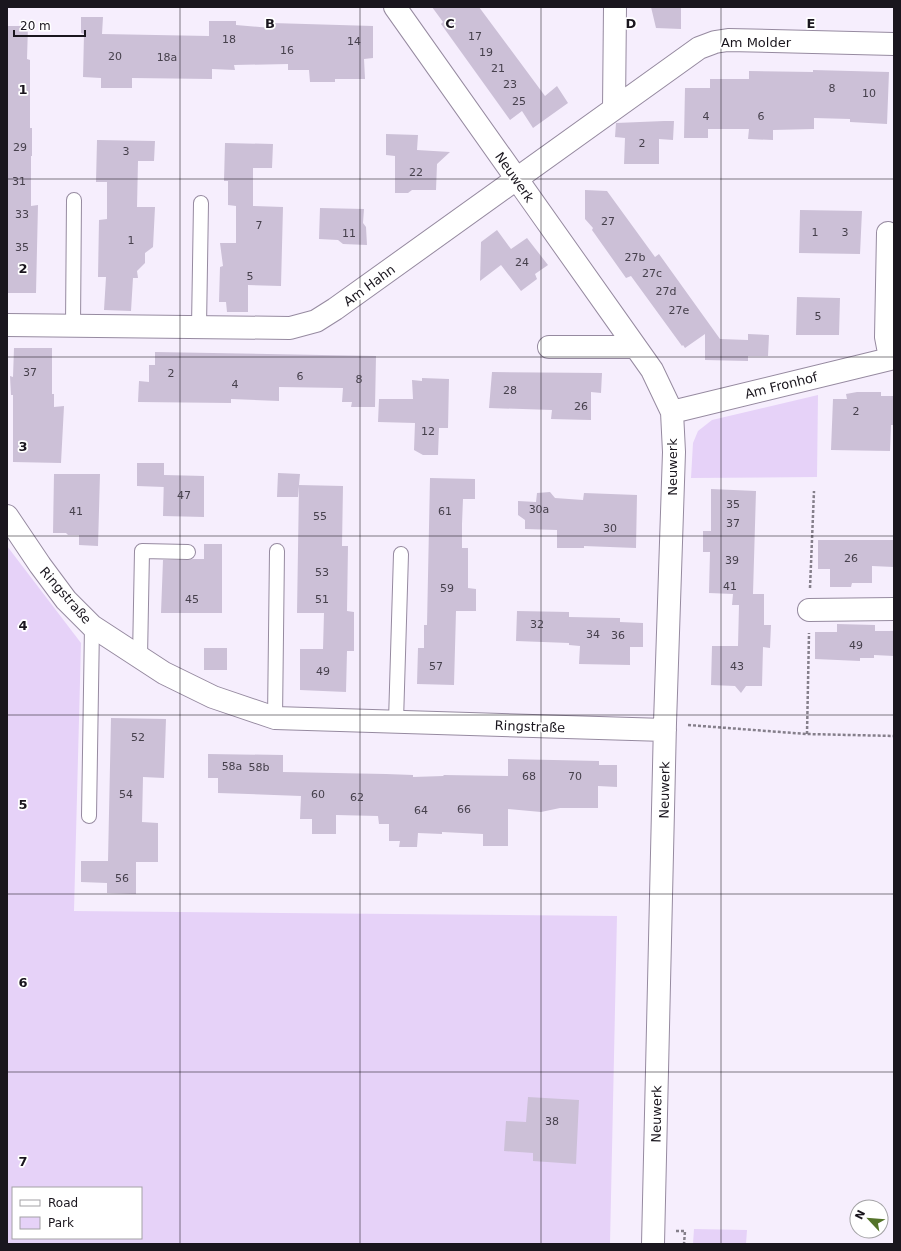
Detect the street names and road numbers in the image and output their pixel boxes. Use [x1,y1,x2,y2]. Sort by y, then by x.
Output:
street label: Am Molder [721,35,792,50]
street label: Neuwerk [492,149,537,206]
street label: Am Hahn [341,262,398,309]
street label: Am Fronhof [743,369,819,402]
street label: Neuwerk [665,438,680,496]
street label: Ringstraße [37,564,94,627]
street label: Ringstraße [494,718,565,735]
street label: Neuwerk [656,761,673,819]
street label: Neuwerk [648,1085,665,1143]

